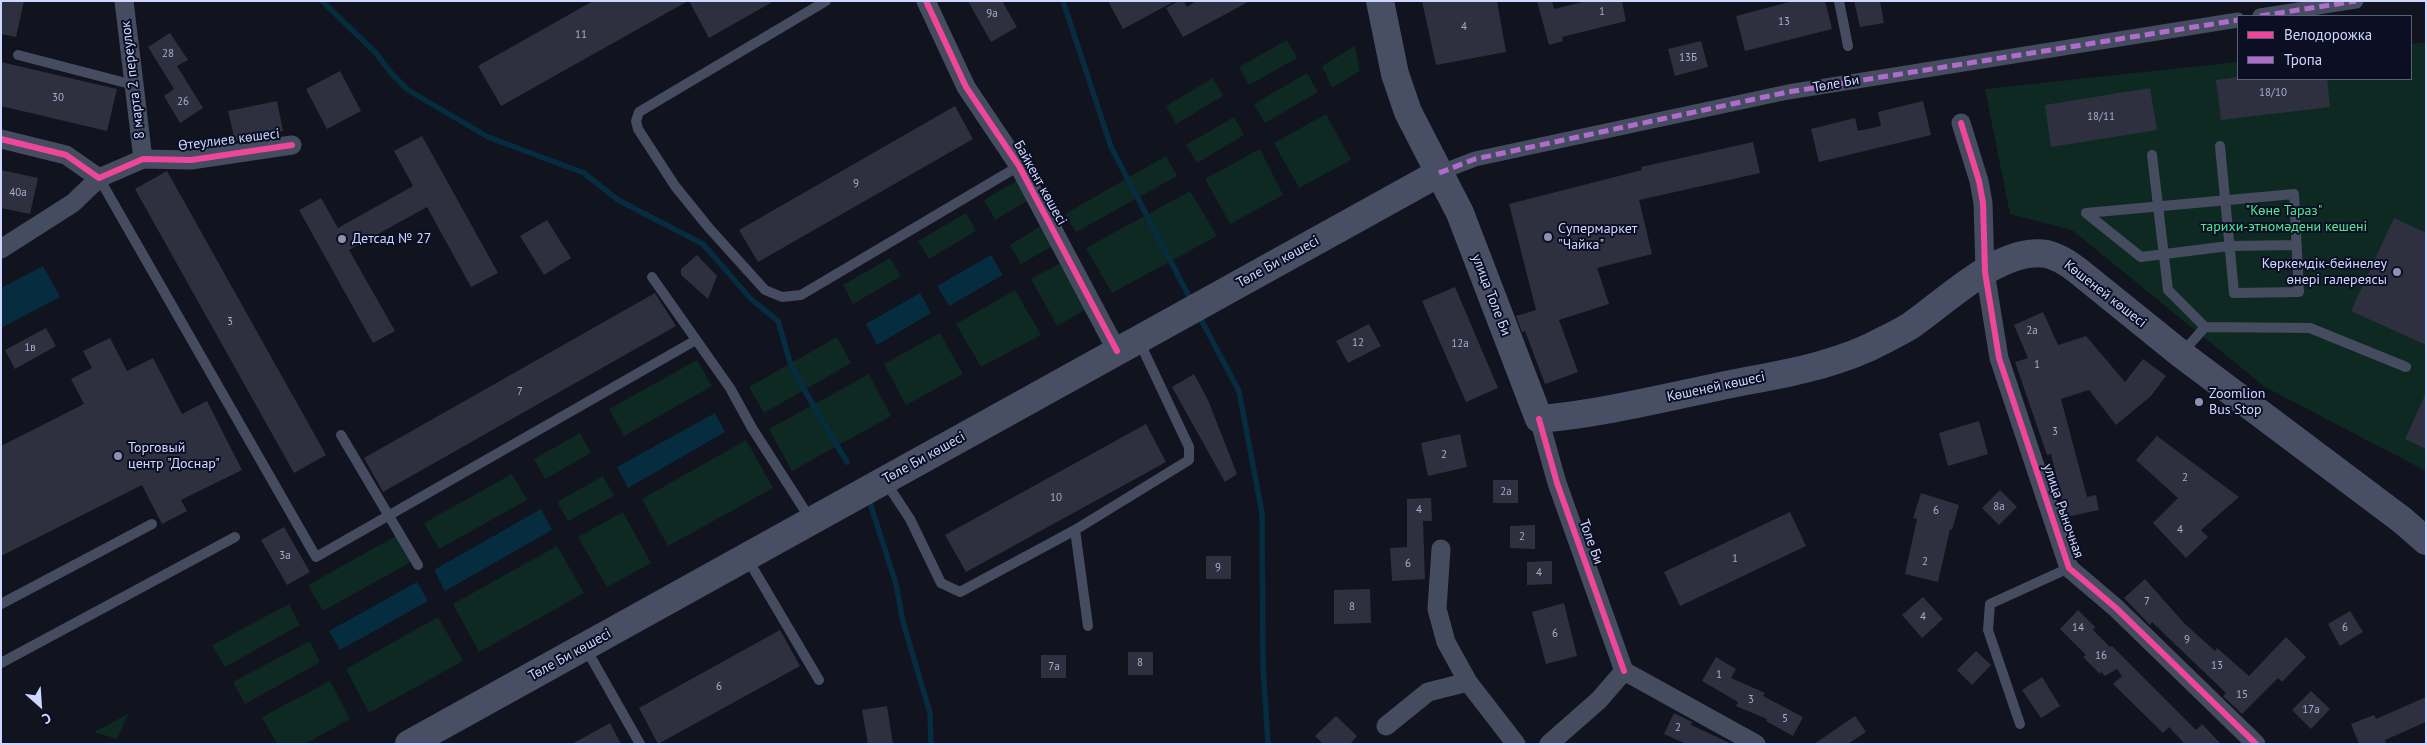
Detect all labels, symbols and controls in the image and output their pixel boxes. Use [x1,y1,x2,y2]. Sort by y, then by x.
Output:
house number: 1 [1599,5,1605,19]
house number: 9а [986,7,998,21]
house number: 13 [1778,15,1790,29]
legend [2237,15,2412,80]
street label: 8 марта 2 переулок [117,20,149,140]
house number: 4 [1461,20,1467,34]
text: Велодорожка [2284,25,2372,44]
house number: 11 [575,28,587,42]
house number: 28 [162,47,174,61]
text: Тропа [2284,50,2322,69]
house number: 13Б [1679,51,1697,65]
street label: Төле Би [1812,72,1860,96]
house number: 18/10 [2259,86,2287,100]
house number: 30 [52,91,64,105]
house number: 26 [177,95,189,109]
house number: 18/11 [2087,110,2115,124]
street label: Өтеулиев көшесі [177,125,281,155]
street label: Байкент көшесі [1010,138,1070,228]
house number: 9 [853,177,859,191]
house number: 40а [9,186,27,200]
park label: "Көне Тараз" тарихи-этномәдени кешені [2201,203,2367,236]
place label: Супермаркет "Чайка" [1558,221,1637,253]
place label: Детсад № 27 [352,231,431,247]
marker: Супермаркет "Чайка" [1542,231,1554,243]
street label: Төле Би көшесі [1234,232,1322,292]
marker: Детсад № 27 [336,233,348,245]
street label: улица Толе Би [1468,252,1514,338]
place label: Көркемдік-бейнелеу өнері галереясы [2262,256,2387,288]
street label: Көшеней көшесі [2060,257,2150,331]
marker: Көркемдік-бейнелеу өнері галереясы [2391,266,2403,278]
house number: 3 [227,315,233,329]
house number: 2а [2026,324,2038,338]
house number: 12 [1352,336,1364,350]
house number: 12а [1451,337,1469,351]
house number: 1в [24,341,36,355]
house number: 1 [2034,358,2040,372]
street label: Көшеней көшесі [1665,368,1767,406]
house number: 7 [517,385,523,399]
place label: Zoomlion Bus Stop [2209,386,2265,418]
marker: Zoomlion Bus Stop [2193,396,2205,408]
house number: 3 [2052,425,2058,439]
street label: Төле Би көшесі [880,428,968,488]
place label: Торговый центр "Доснар" [128,440,220,472]
house number: 2 [1441,448,1447,462]
marker: Торговый центр "Доснар" [112,450,124,462]
street label: улица Рыночная [2039,461,2087,561]
house number: 2 [2182,471,2188,485]
house number: 2а [1500,485,1512,499]
house number: 10 [1050,491,1062,505]
house number: 8а [1993,500,2005,514]
house number: 4 [1416,503,1422,517]
house number: 6 [1933,504,1939,518]
street label: Толе Би [1575,517,1607,567]
house number: 4 [2177,523,2183,537]
house number: 2 [1519,530,1525,544]
house number: 3а [279,549,291,563]
house number: 1 [1732,552,1738,566]
house number: 2 [1922,555,1928,569]
house number: 6 [1405,557,1411,571]
house number: 9 [1215,561,1221,575]
house number: 4 [1536,566,1542,580]
house number: 7 [2144,595,2150,609]
house number: 8 [1349,600,1355,614]
house number: 4 [1920,610,1926,624]
house number: 14 [2072,621,2084,635]
house number: 6 [2342,621,2348,635]
street label: Төле Би көшесі [526,625,614,685]
house number: 6 [1552,627,1558,641]
house number: 9 [2184,633,2190,647]
house number: 16 [2095,649,2107,663]
house number: 8 [1137,656,1143,670]
house number: 13 [2211,659,2223,673]
house number: 7а [1048,660,1060,674]
house number: 1 [1716,668,1722,682]
north arrow [15,680,65,730]
house number: 6 [716,680,722,694]
house number: 15 [2236,688,2248,702]
house number: 3 [1748,693,1754,707]
house number: 17а [2302,703,2320,717]
text: С [39,709,54,728]
house number: 5 [1782,712,1788,726]
house number: 2 [1675,721,1681,735]

